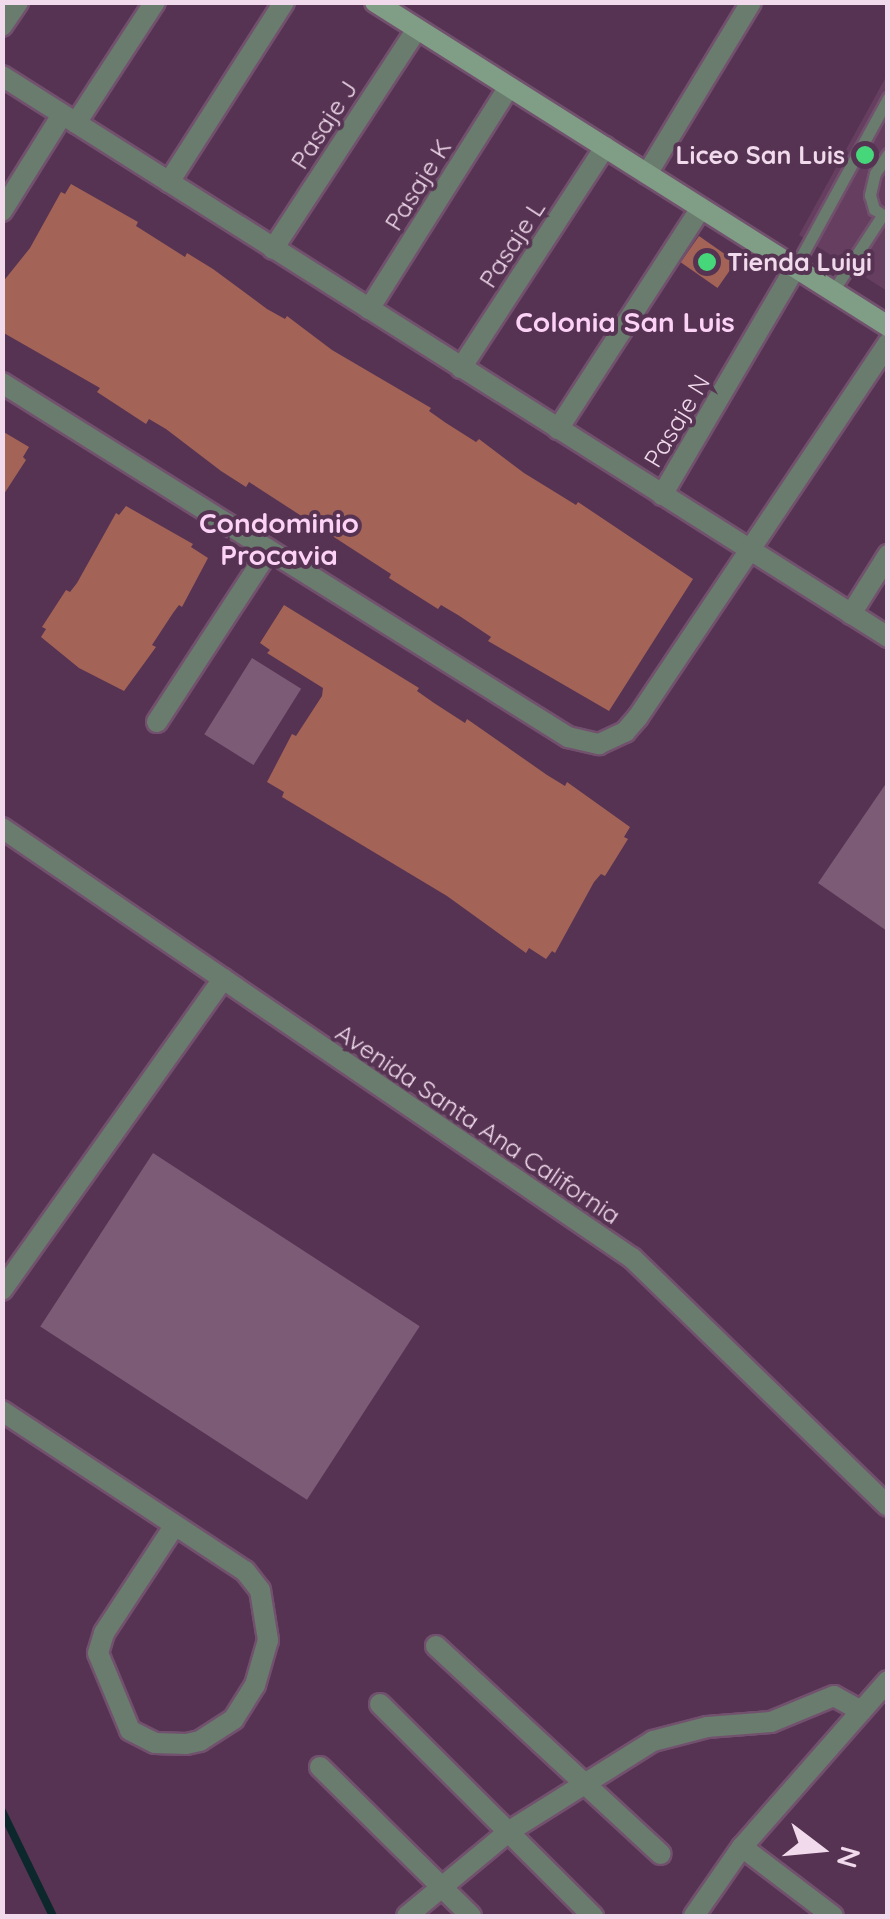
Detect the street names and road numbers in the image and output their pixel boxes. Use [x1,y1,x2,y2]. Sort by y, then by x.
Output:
street label: Pasaje J [284,75,364,175]
street label: Pasaje K [378,134,458,236]
street label: Pasaje L [473,195,551,293]
street label: Pasaje N [638,369,716,473]
street label: Avenida Santa Ana California [330,1017,626,1231]

